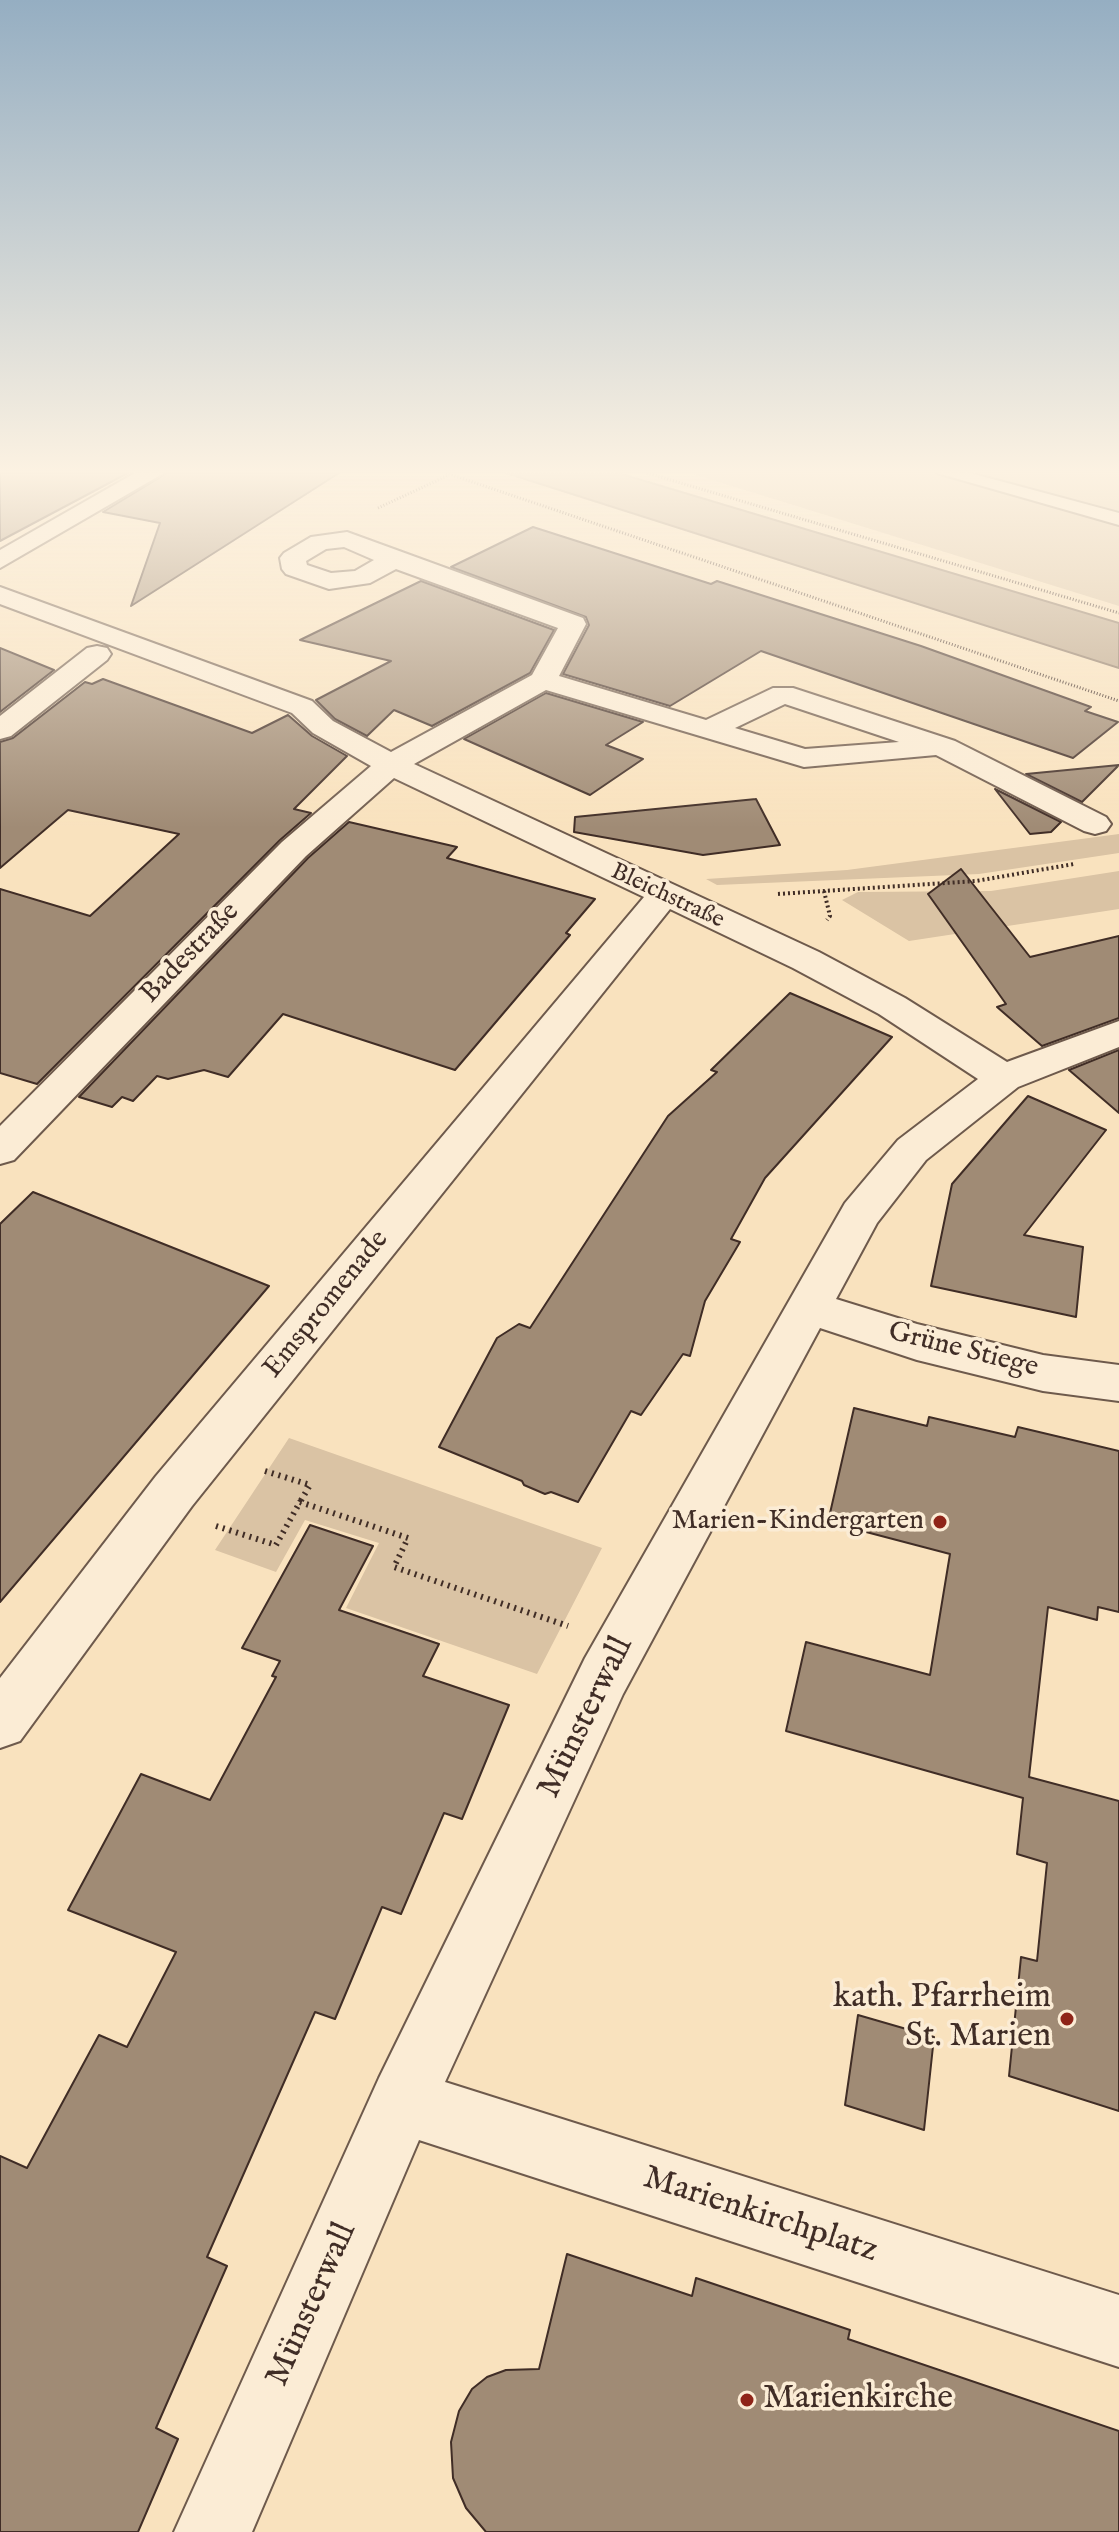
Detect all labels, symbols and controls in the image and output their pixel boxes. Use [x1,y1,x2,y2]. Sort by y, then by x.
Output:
street label: Bleichstraße [606,858,728,936]
street label: Badestraße [135,896,247,1012]
street label: Emspromenade [257,1224,397,1386]
street label: Grüne Stiege [885,1316,1041,1386]
place label: Marien-Kindergarten [671,1505,924,1539]
marker: Marien-Kindergarten [931,1513,949,1531]
street label: Münsterwall [530,1631,644,1805]
place label: kath. Pfarrheim St. Marien [833,1979,1051,2058]
marker: kath. Pfarrheim St. Marien [1058,2010,1076,2028]
street label: Marienkirchplatz [638,2159,882,2273]
street label: Münsterwall [259,2217,367,2393]
place label: Marienkirche [763,2380,953,2420]
marker: Marienkirche [738,2391,756,2409]

